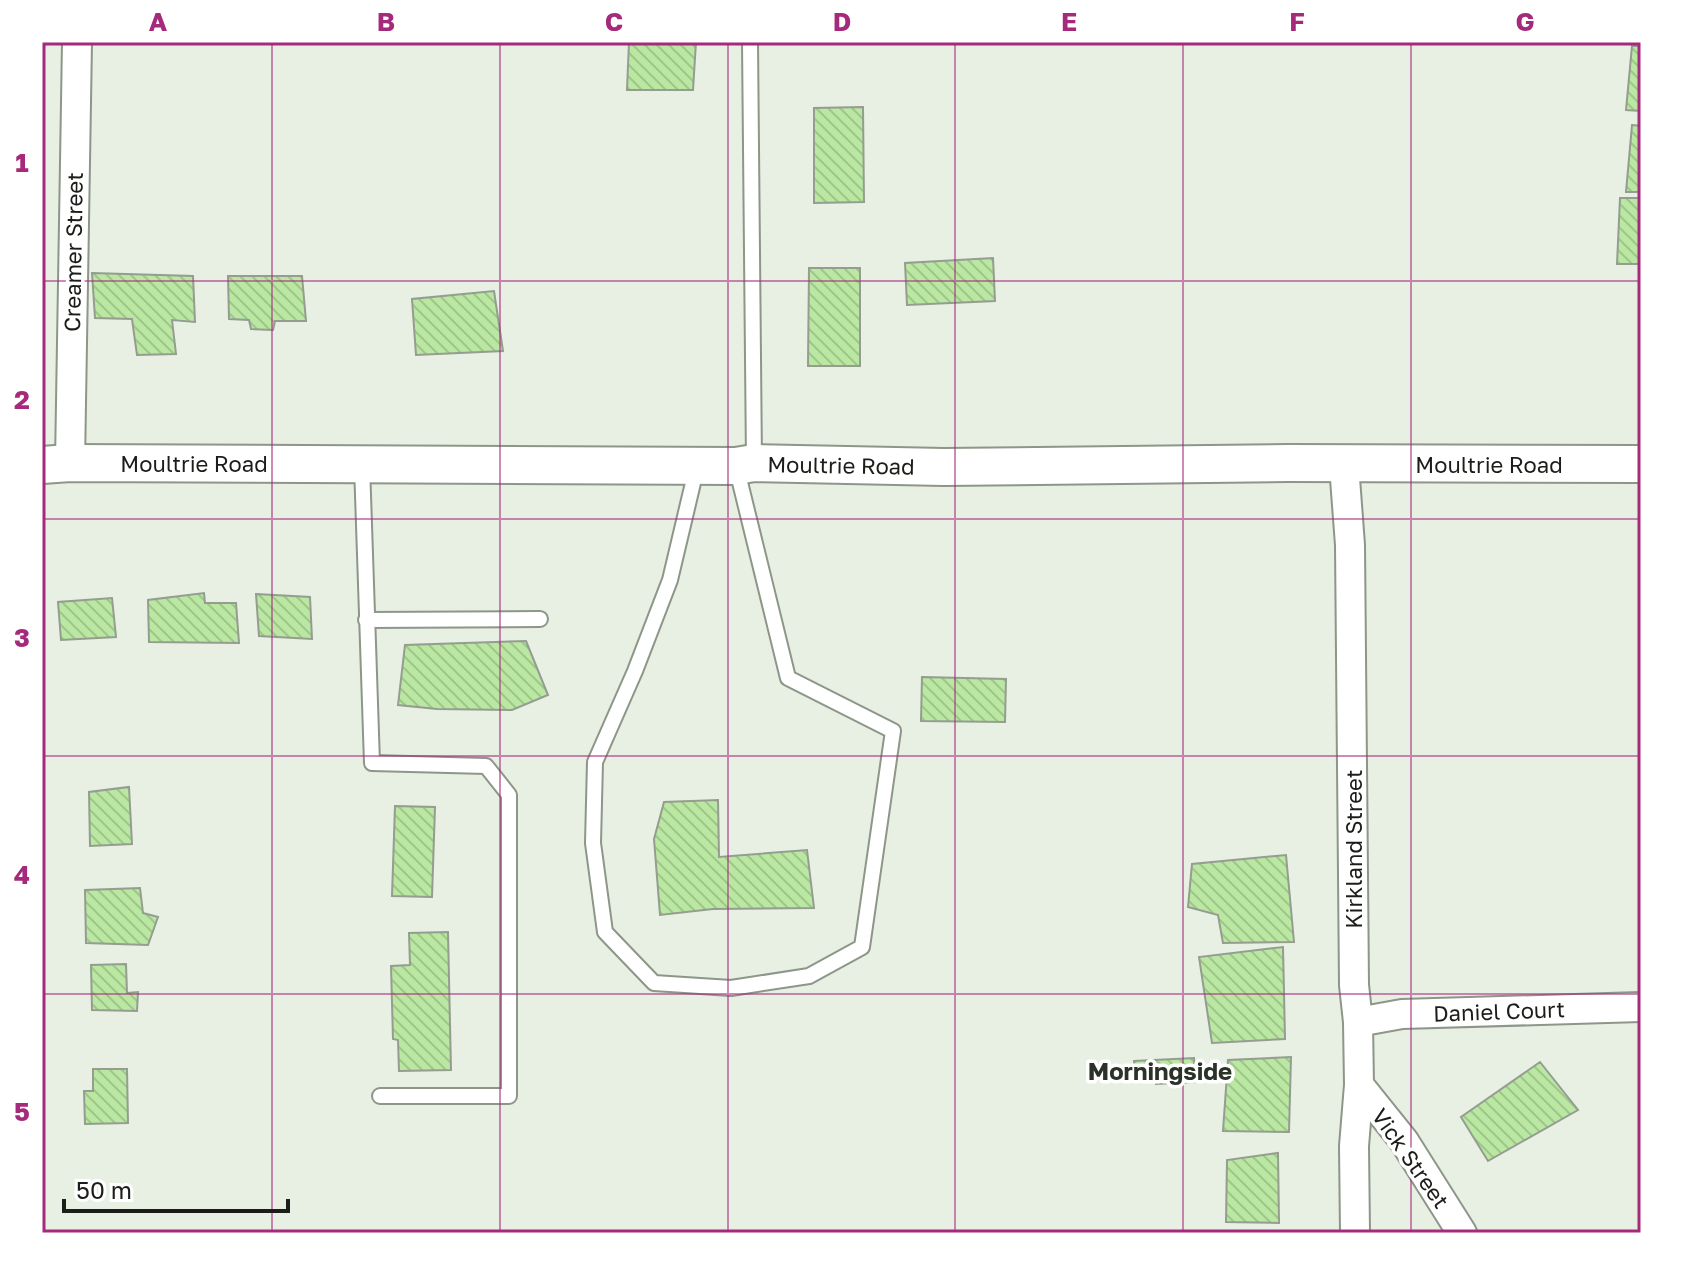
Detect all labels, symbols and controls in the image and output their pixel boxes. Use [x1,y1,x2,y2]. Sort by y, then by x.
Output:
text: A [149,6,168,37]
text: B [377,6,395,37]
text: C [605,6,623,37]
text: D [833,6,851,37]
text: E [1061,6,1077,37]
text: F [1289,6,1305,37]
text: G [1515,6,1535,37]
text: 1 [15,147,29,178]
street label: Creamer Street [58,172,88,332]
text: 2 [14,384,30,415]
street label: Moultrie Road [120,450,268,477]
street label: Moultrie Road [767,450,915,480]
street label: Moultrie Road [1415,451,1563,478]
text: 3 [14,622,30,653]
street label: Kirkland Street [1340,769,1367,929]
text: 4 [14,859,30,890]
street label: Daniel Court [1433,995,1565,1027]
district label: Morningside [1088,1056,1232,1085]
text: 5 [14,1096,30,1127]
street label: Vick Street [1367,1103,1455,1213]
scale bar [64,1163,288,1213]
text: 50 m [76,1175,132,1204]

